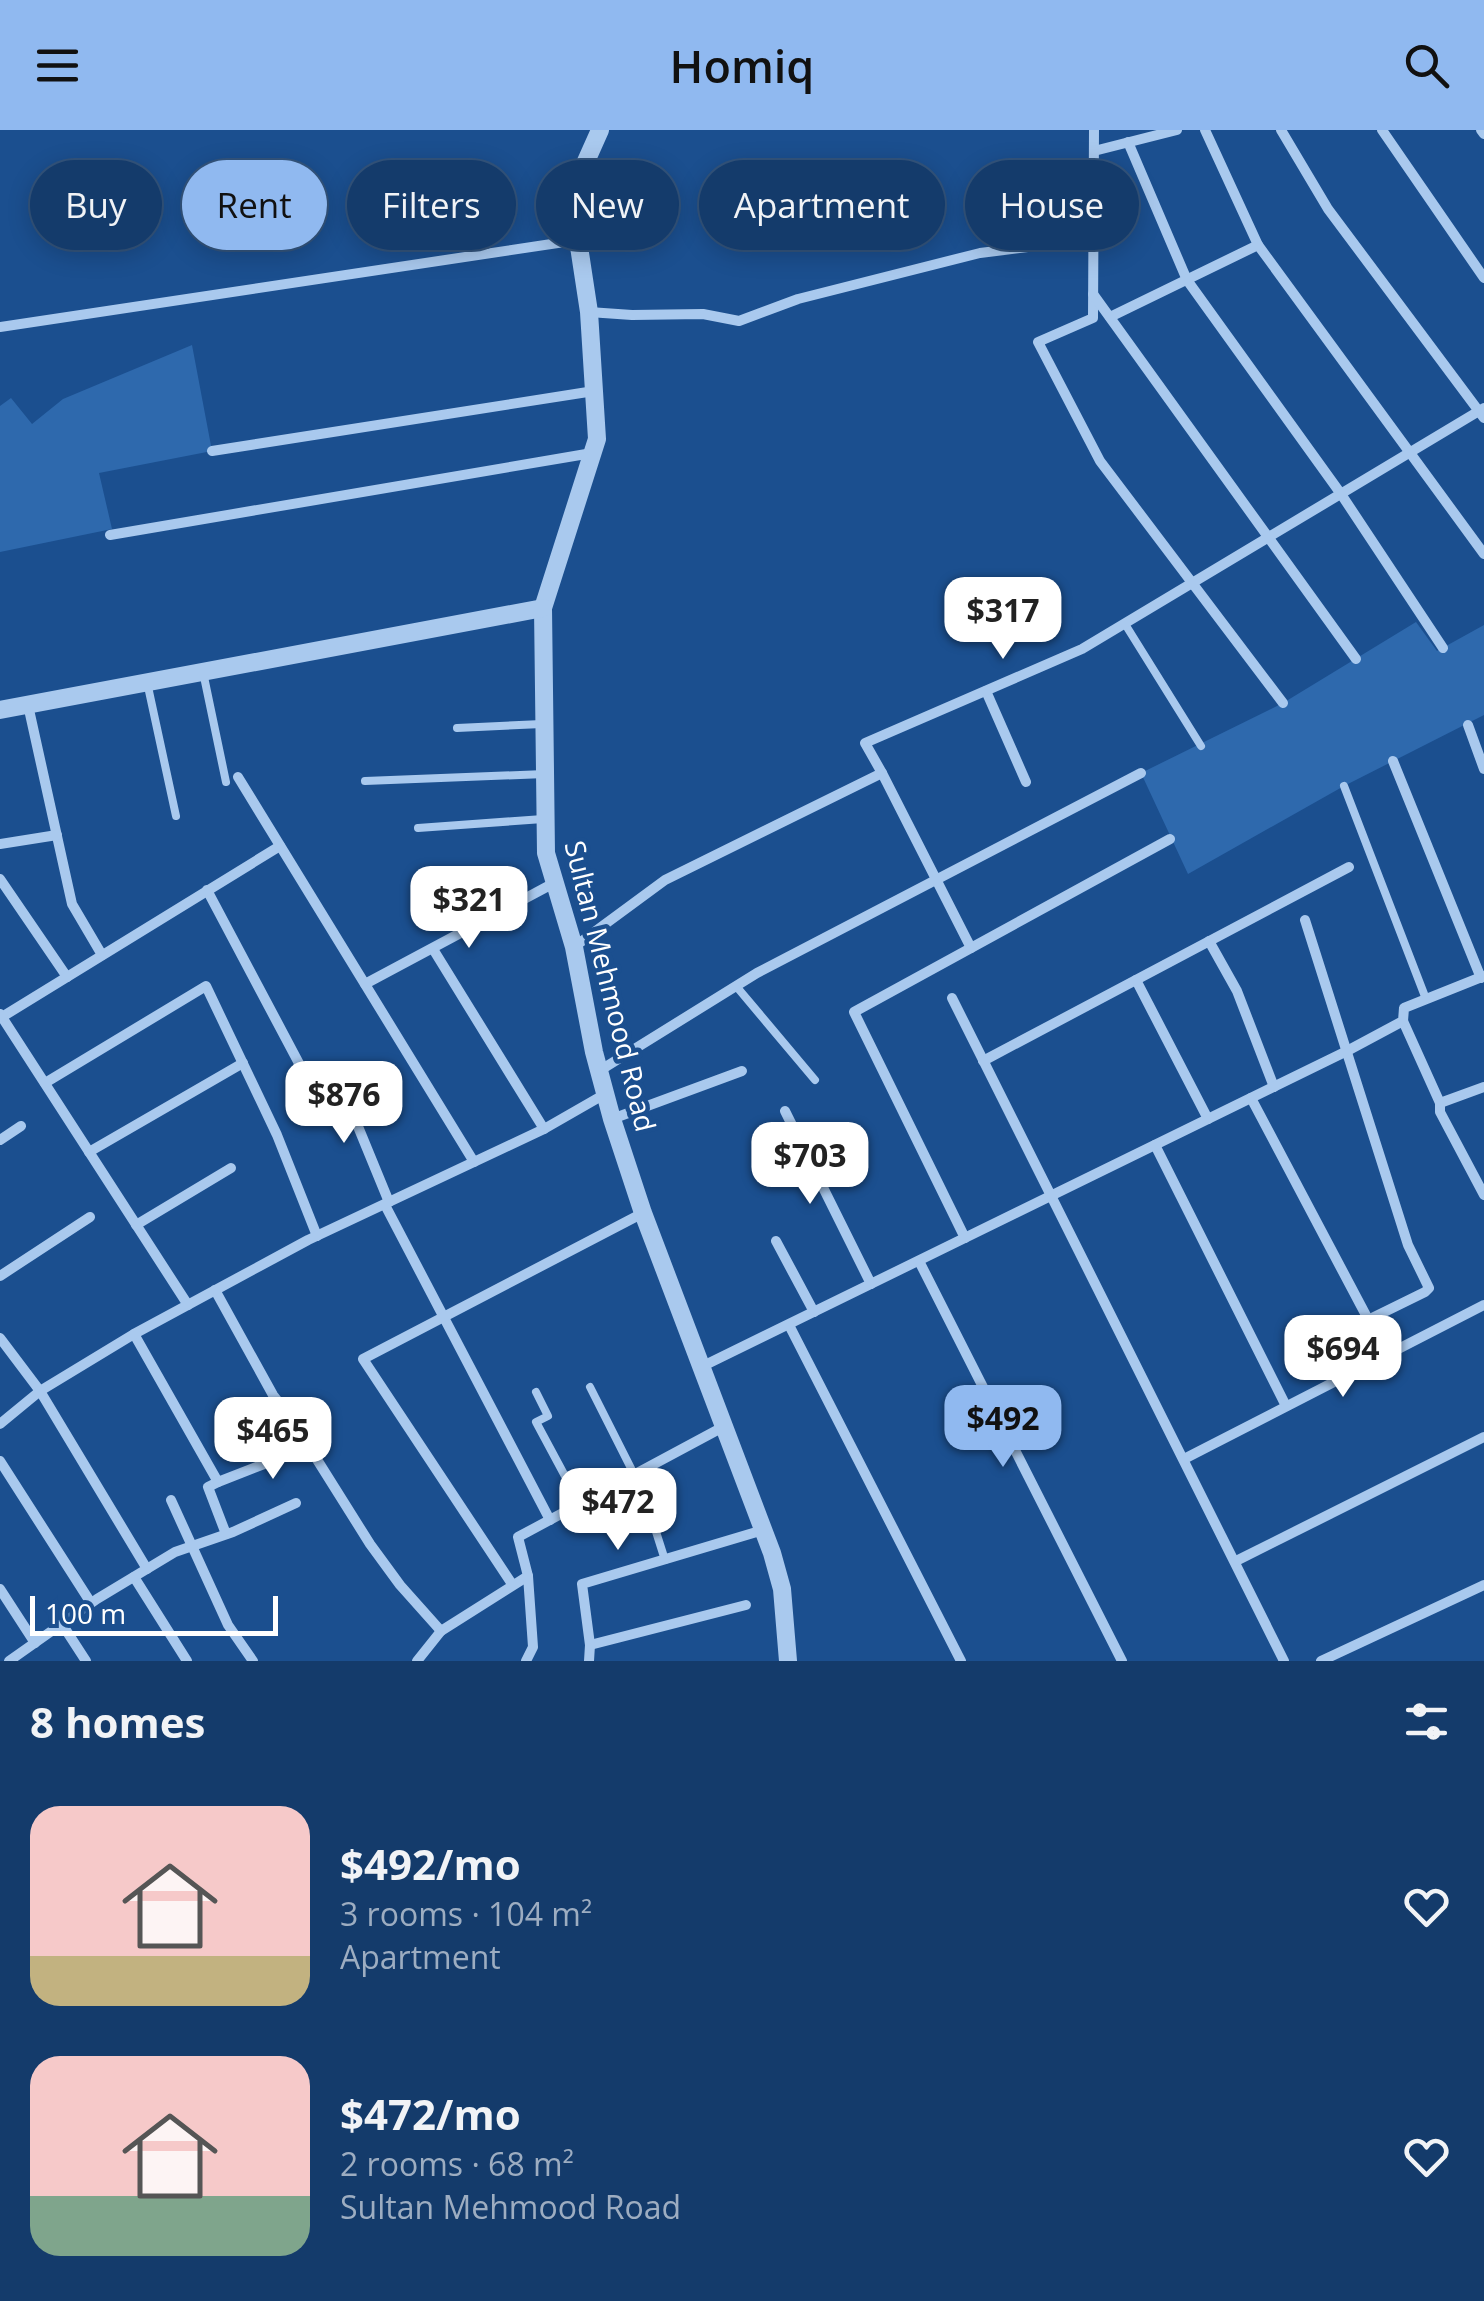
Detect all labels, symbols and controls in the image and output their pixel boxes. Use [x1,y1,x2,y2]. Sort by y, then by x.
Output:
text: Homiq [670,35,814,96]
icon: menu [30,38,85,93]
icon: search [1399,38,1454,93]
chip: Buy [30,160,162,250]
chip: Rent [182,160,327,250]
chip: Filters [347,160,516,250]
chip: New [536,160,679,250]
chip: Apartment [699,160,945,250]
chip: House [965,160,1139,250]
pin: $317 [944,577,1062,662]
text: $317 [966,588,1040,631]
street label: Sultan Mehmood Road [556,837,666,1135]
pin: $321 [410,866,528,951]
text: $321 [432,877,506,920]
pin: $876 [285,1061,403,1146]
text: $876 [307,1072,381,1115]
pin: $703 [751,1122,869,1207]
text: $703 [773,1133,847,1176]
pin: $694 [1284,1315,1402,1400]
text: $694 [1306,1326,1380,1369]
pin: $492 [944,1385,1062,1470]
text: $492 [966,1396,1040,1439]
pin: $465 [214,1397,332,1482]
text: $465 [236,1408,310,1451]
pin: $472 [559,1468,677,1553]
text: $472 [581,1479,655,1522]
scale bar [30,1591,278,1636]
text: 100 m [45,1594,126,1632]
text: 8 homes [30,1693,205,1750]
icon: filters [1399,1694,1454,1749]
text: $492/mo [340,1835,521,1892]
icon: home [110,1846,230,1966]
icon: heart [1399,1879,1454,1934]
text: 3 rooms · 104 m² [340,1892,592,1935]
text: Apartment [340,1935,501,1978]
text: $472/mo [340,2085,521,2142]
icon: home [110,2096,230,2216]
icon: heart [1399,2129,1454,2184]
text: 2 rooms · 68 m² [340,2142,574,2185]
text: Sultan Mehmood Road [340,2185,681,2228]

